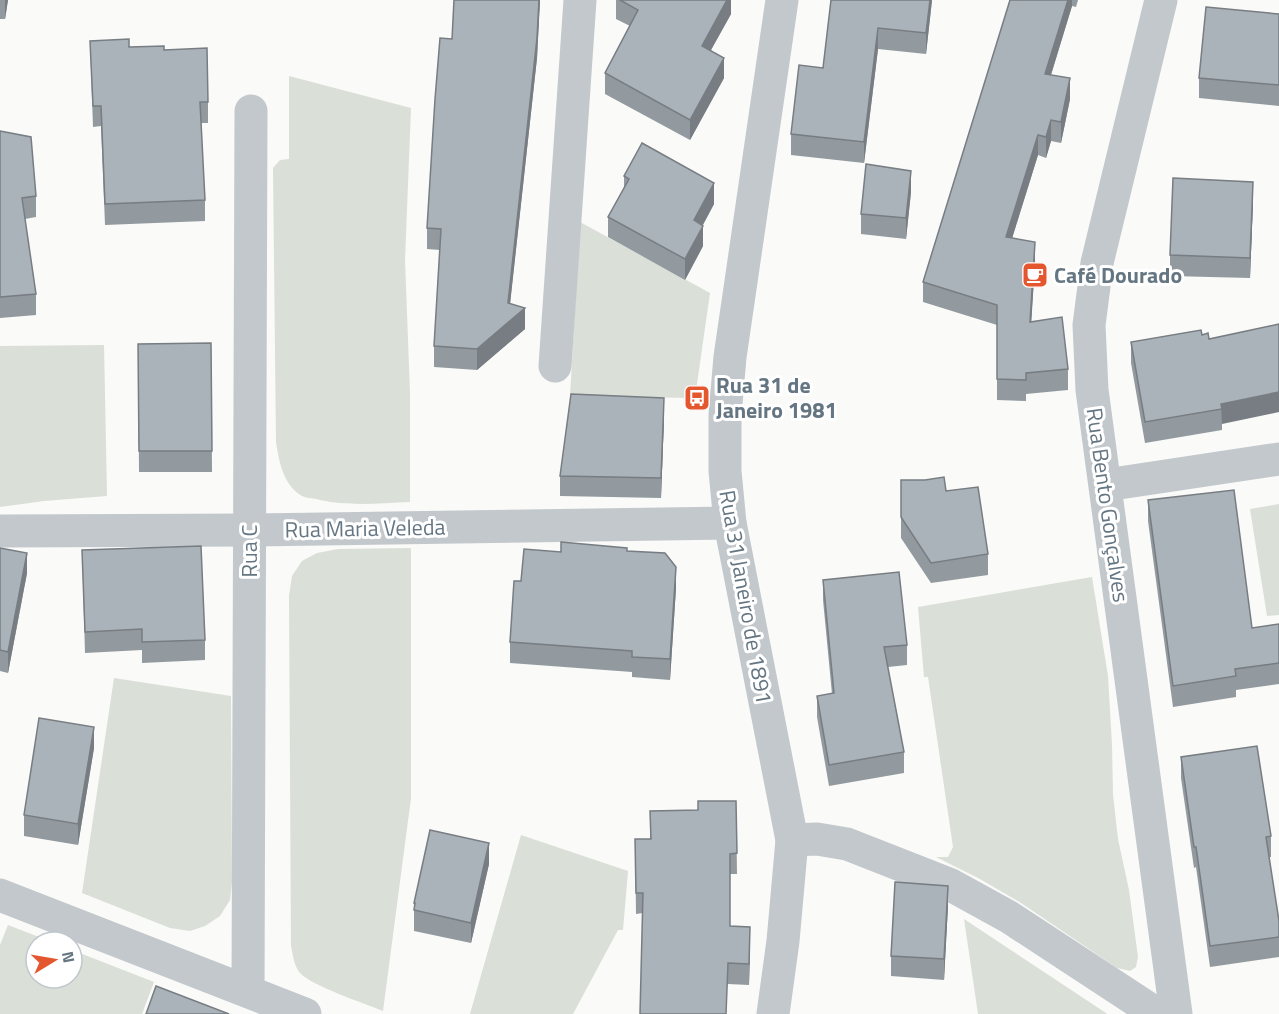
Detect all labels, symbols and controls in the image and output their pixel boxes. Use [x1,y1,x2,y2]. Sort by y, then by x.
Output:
place label: Café Dourado [1054,258,1182,292]
cafe icon: Café Dourado [1020,260,1050,290]
place label: Rua 31 de Janeiro 1981 [716,368,837,427]
bus stop icon: Rua 31 de Janeiro 1981 [682,383,712,413]
street label: Rua Bento Gonçalves [1078,406,1138,604]
street label: Rua 31 Janeiro de 1891 [710,488,782,706]
street label: Rua Maria Veleda [284,510,446,546]
street label: Rua C [232,524,266,578]
north arrow [24,930,84,990]
text: N [56,949,82,965]

